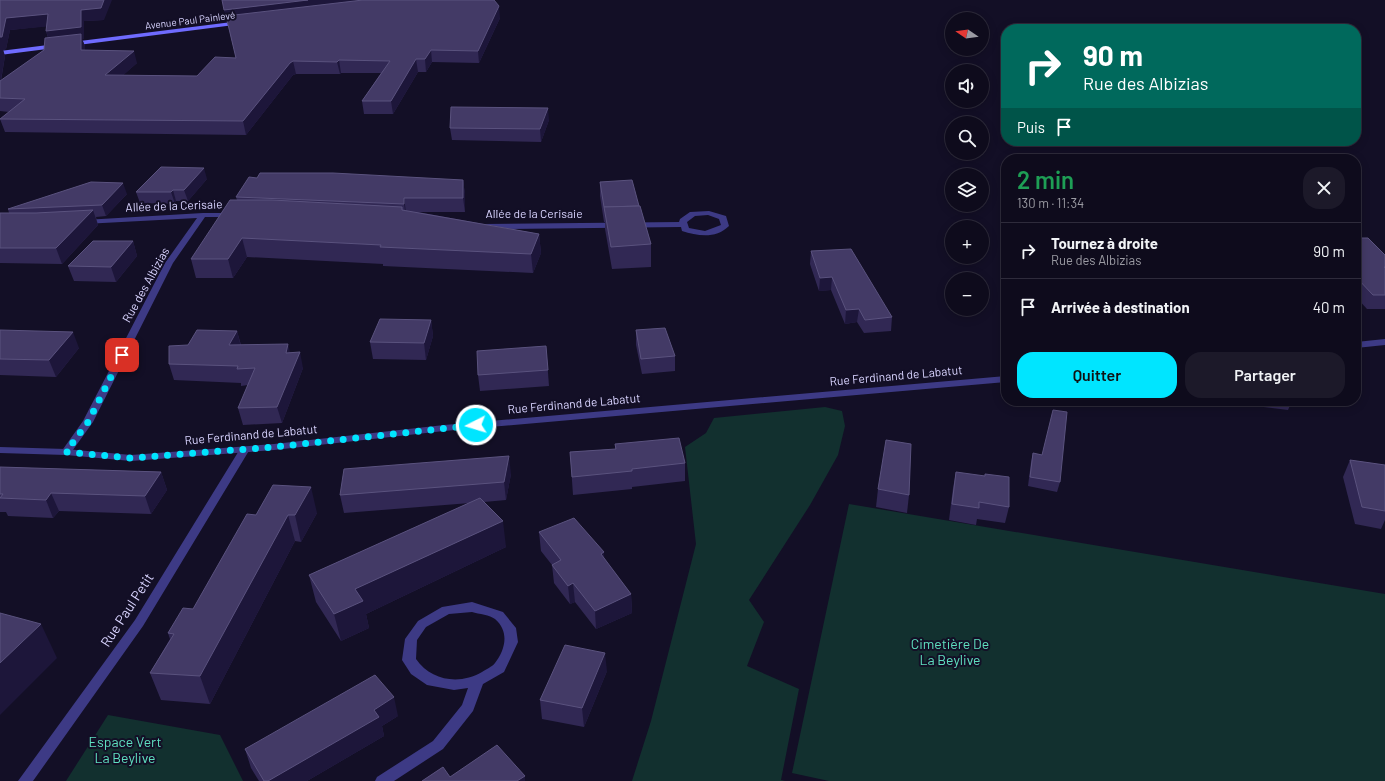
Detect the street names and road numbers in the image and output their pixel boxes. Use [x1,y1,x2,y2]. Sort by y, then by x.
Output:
street label: Avenue Paul Painlevé [144,9,236,31]
street label: Allée de la Cerisaie [125,196,223,214]
street label: Allée de la Cerisaie [485,206,583,220]
street label: Rue des Albizias [119,244,172,324]
street label: Rue Ferdinand de Labatut [829,362,963,388]
street label: Rue Ferdinand de Labatut [507,390,641,416]
street label: Rue Ferdinand de Labatut [184,421,318,447]
street label: Rue Paul Petit [96,570,157,650]

